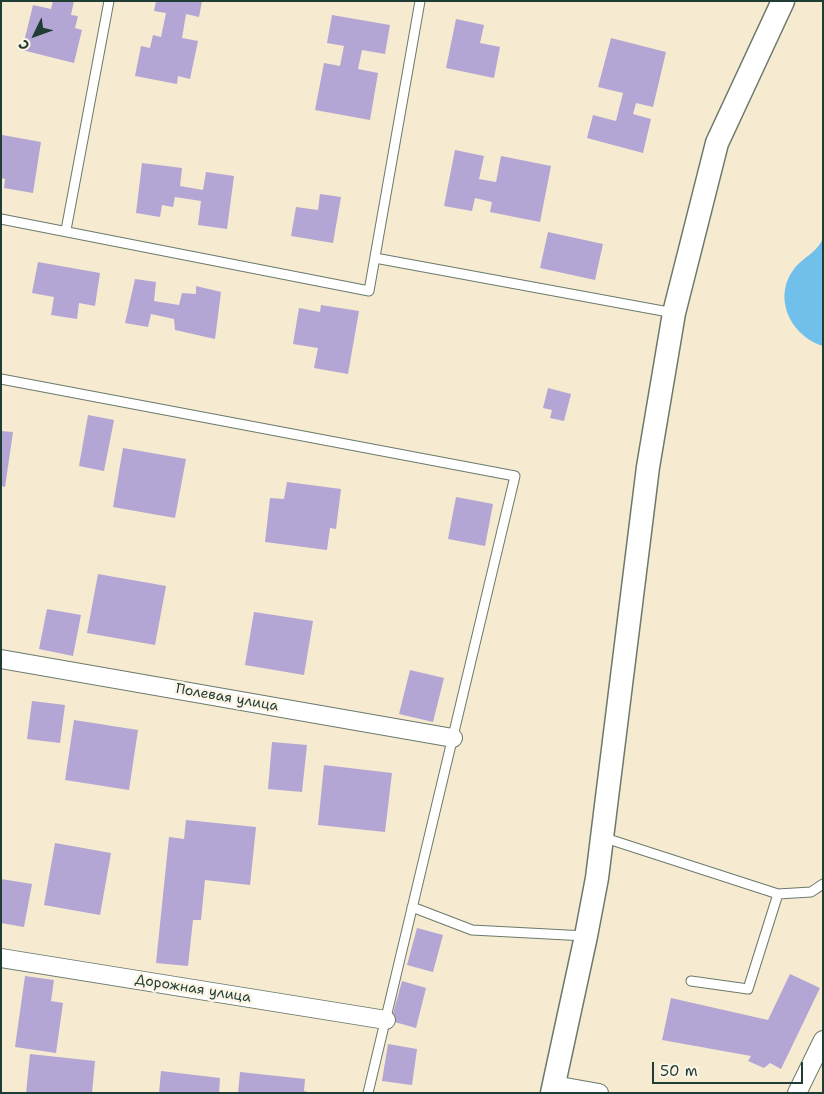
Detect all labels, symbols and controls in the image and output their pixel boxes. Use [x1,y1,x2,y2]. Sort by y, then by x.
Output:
north arrow [10,10,60,60]
text: С [14,36,33,54]
street label: Полевая улица [174,681,280,715]
street label: Дорожная улица [134,972,252,1006]
scale bar [654,1052,805,1084]
text: 50 m [660,1061,698,1081]

